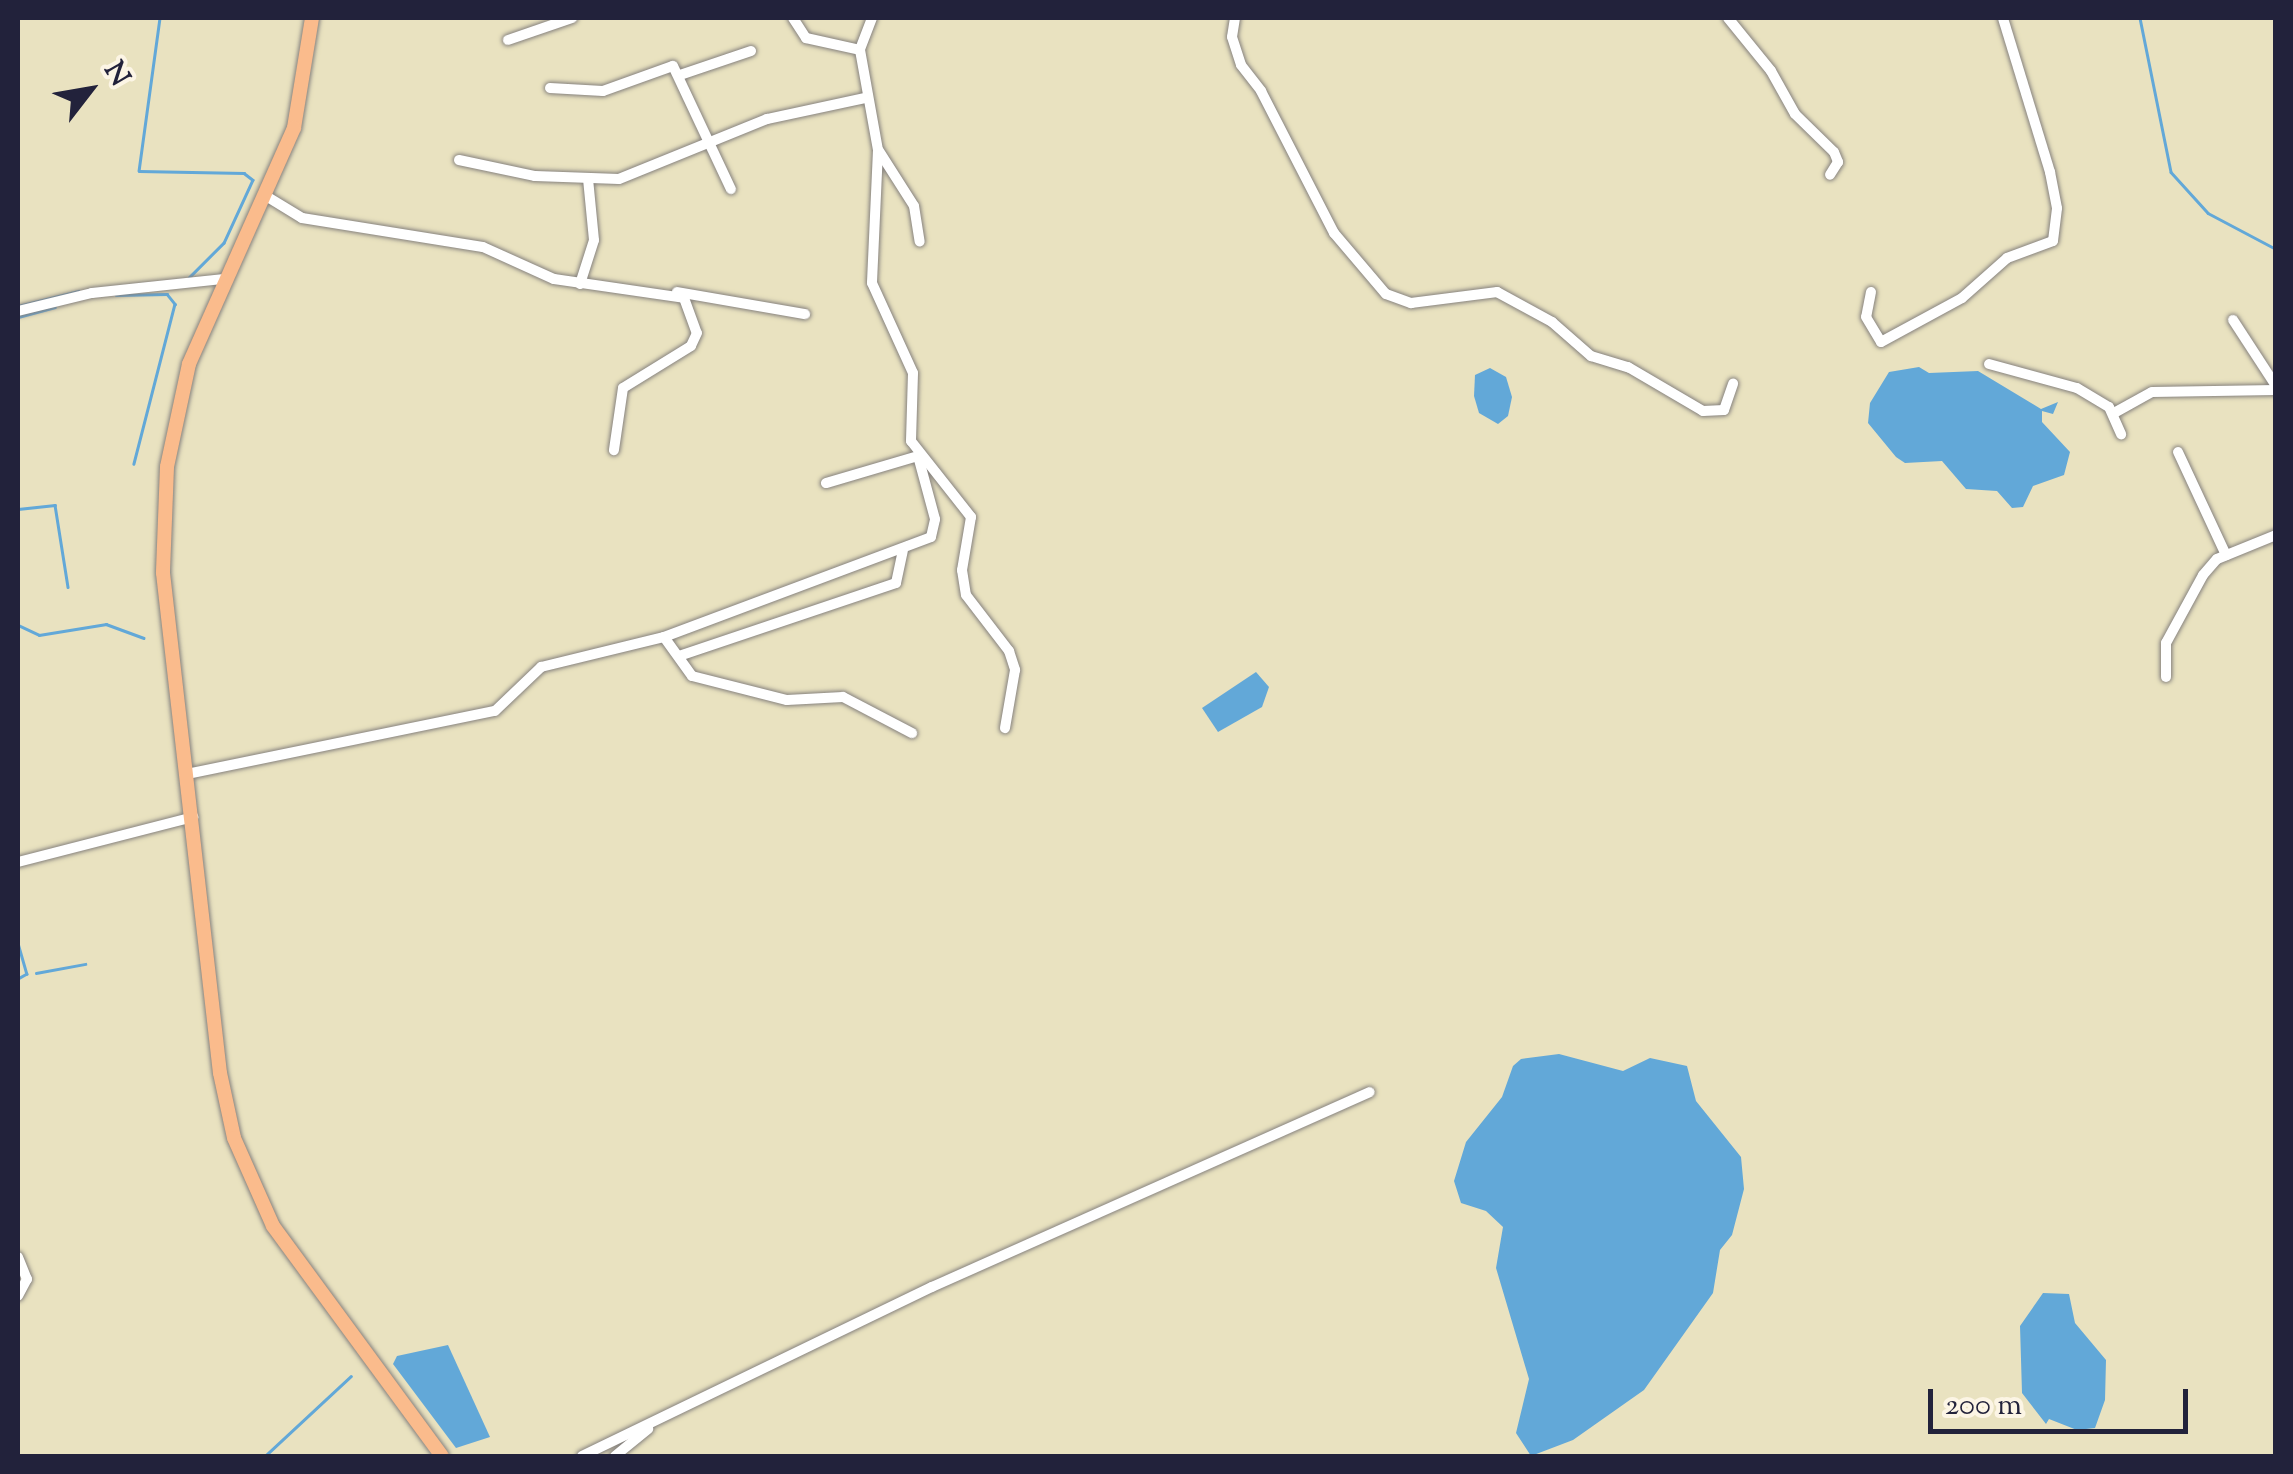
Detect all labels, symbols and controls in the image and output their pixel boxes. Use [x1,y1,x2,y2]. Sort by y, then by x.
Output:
north arrow [40,40,140,140]
text: N [93,55,139,94]
scale bar [1933,1369,2193,1431]
text: 200 m [1945,1385,2022,1428]

